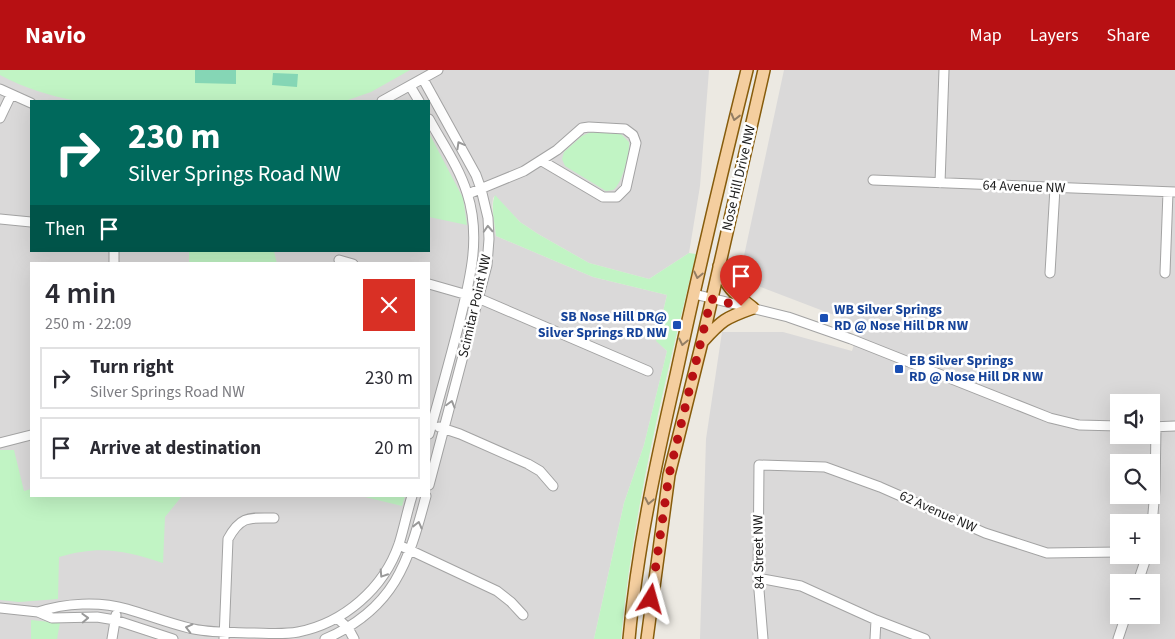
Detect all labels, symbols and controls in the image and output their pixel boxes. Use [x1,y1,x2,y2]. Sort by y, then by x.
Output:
text: Navio [25,18,86,53]
text: Map [970,23,1002,48]
text: Layers [1030,23,1079,48]
text: Share [1107,23,1150,48]
text: 230 m [128,112,220,162]
one-way arrow [730,113,741,122]
icon: right [45,120,110,185]
street label: Nose Hill Drive NW [717,123,761,233]
one-way arrow [456,142,466,151]
text: Silver Springs Road NW [128,158,341,190]
street label: 64 Avenue NW [982,176,1066,198]
icon: arrive [95,215,123,243]
text: Then [45,216,85,243]
one-way arrow [483,225,494,233]
street label: Scimitar Point NW [453,252,497,360]
pin [720,255,762,306]
icon: arrive [727,262,755,290]
one-way arrow [693,271,704,280]
text: 4 min [45,272,116,315]
button: close [363,279,415,331]
place label: WB Silver Springs RD @ Nose Hill DR NW [834,300,969,336]
place label: SB Nose Hill DR@ Silver Springs RD NW [538,307,668,343]
marker: WB Silver Springs RD @ Nose Hill DR NW [818,312,830,324]
text: 250 m · 22:09 [45,313,132,335]
marker: SB Nose Hill DR@ Silver Springs RD NW [671,319,683,331]
one-way arrow [678,337,689,346]
place label: EB Silver Springs RD @ Nose Hill DR NW [909,351,1044,387]
text: Turn right [90,354,174,381]
marker: EB Silver Springs RD @ Nose Hill DR NW [893,363,905,375]
icon: right [47,364,75,392]
text: 230 m [365,365,413,392]
text: Silver Springs Road NW [90,381,245,403]
map controls [1110,394,1160,624]
button: sound [1110,394,1160,444]
one-way arrow [445,401,455,409]
icon: arrive [47,434,75,462]
text: Arrive at destination [90,435,261,462]
text: 20 m [375,435,413,462]
button: search [1110,454,1160,504]
street label: 62 Avenue NW [896,486,980,538]
one-way arrow [644,496,654,505]
button: + [1110,514,1160,564]
street label: 84 Street NW [748,515,770,589]
one-way arrow [413,522,423,530]
one-way arrow [380,569,389,578]
position arrow [624,572,676,624]
button: − [1110,574,1160,624]
one-way arrow [81,612,89,623]
one-way arrow [185,623,194,634]

